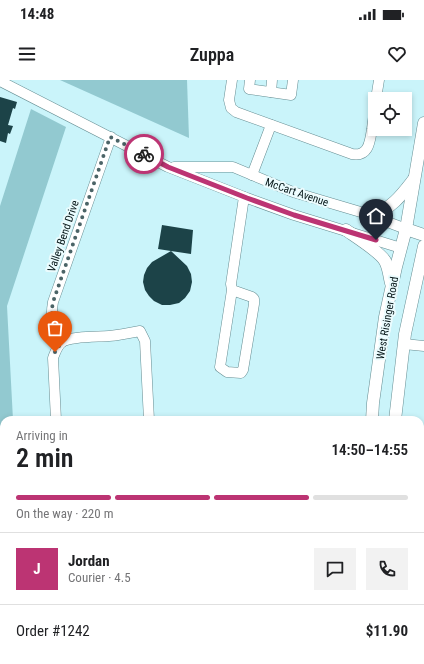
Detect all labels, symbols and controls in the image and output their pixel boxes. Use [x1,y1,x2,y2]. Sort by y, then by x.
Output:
text: 14:48 [20,5,54,23]
icon: menu [16,43,38,65]
icon: heart [386,43,408,65]
text: Zuppa [190,44,234,65]
map controls [368,92,412,136]
button: locate [368,92,412,136]
courier [124,134,164,174]
icon: bike [133,143,155,165]
street label: McCart Avenue [264,176,330,209]
street label: Valley Bend Drive [45,199,82,274]
pin [359,199,393,240]
icon: home [365,205,387,227]
street label: West Risinger Road [374,276,401,361]
pin [38,311,72,352]
icon: bag [44,317,66,339]
text: Arriving in [16,428,68,443]
text: 14:50–14:55 [331,441,408,459]
text: 2 min [16,443,74,473]
text: On the way · 220 m [16,506,113,521]
button: chat [314,548,356,590]
button: phone [366,548,408,590]
text: Jordan [68,552,110,570]
text: J [33,560,41,578]
text: Courier · 4.5 [68,570,131,585]
text: Order #1242 [16,622,90,640]
text: $11.90 [366,622,408,640]

